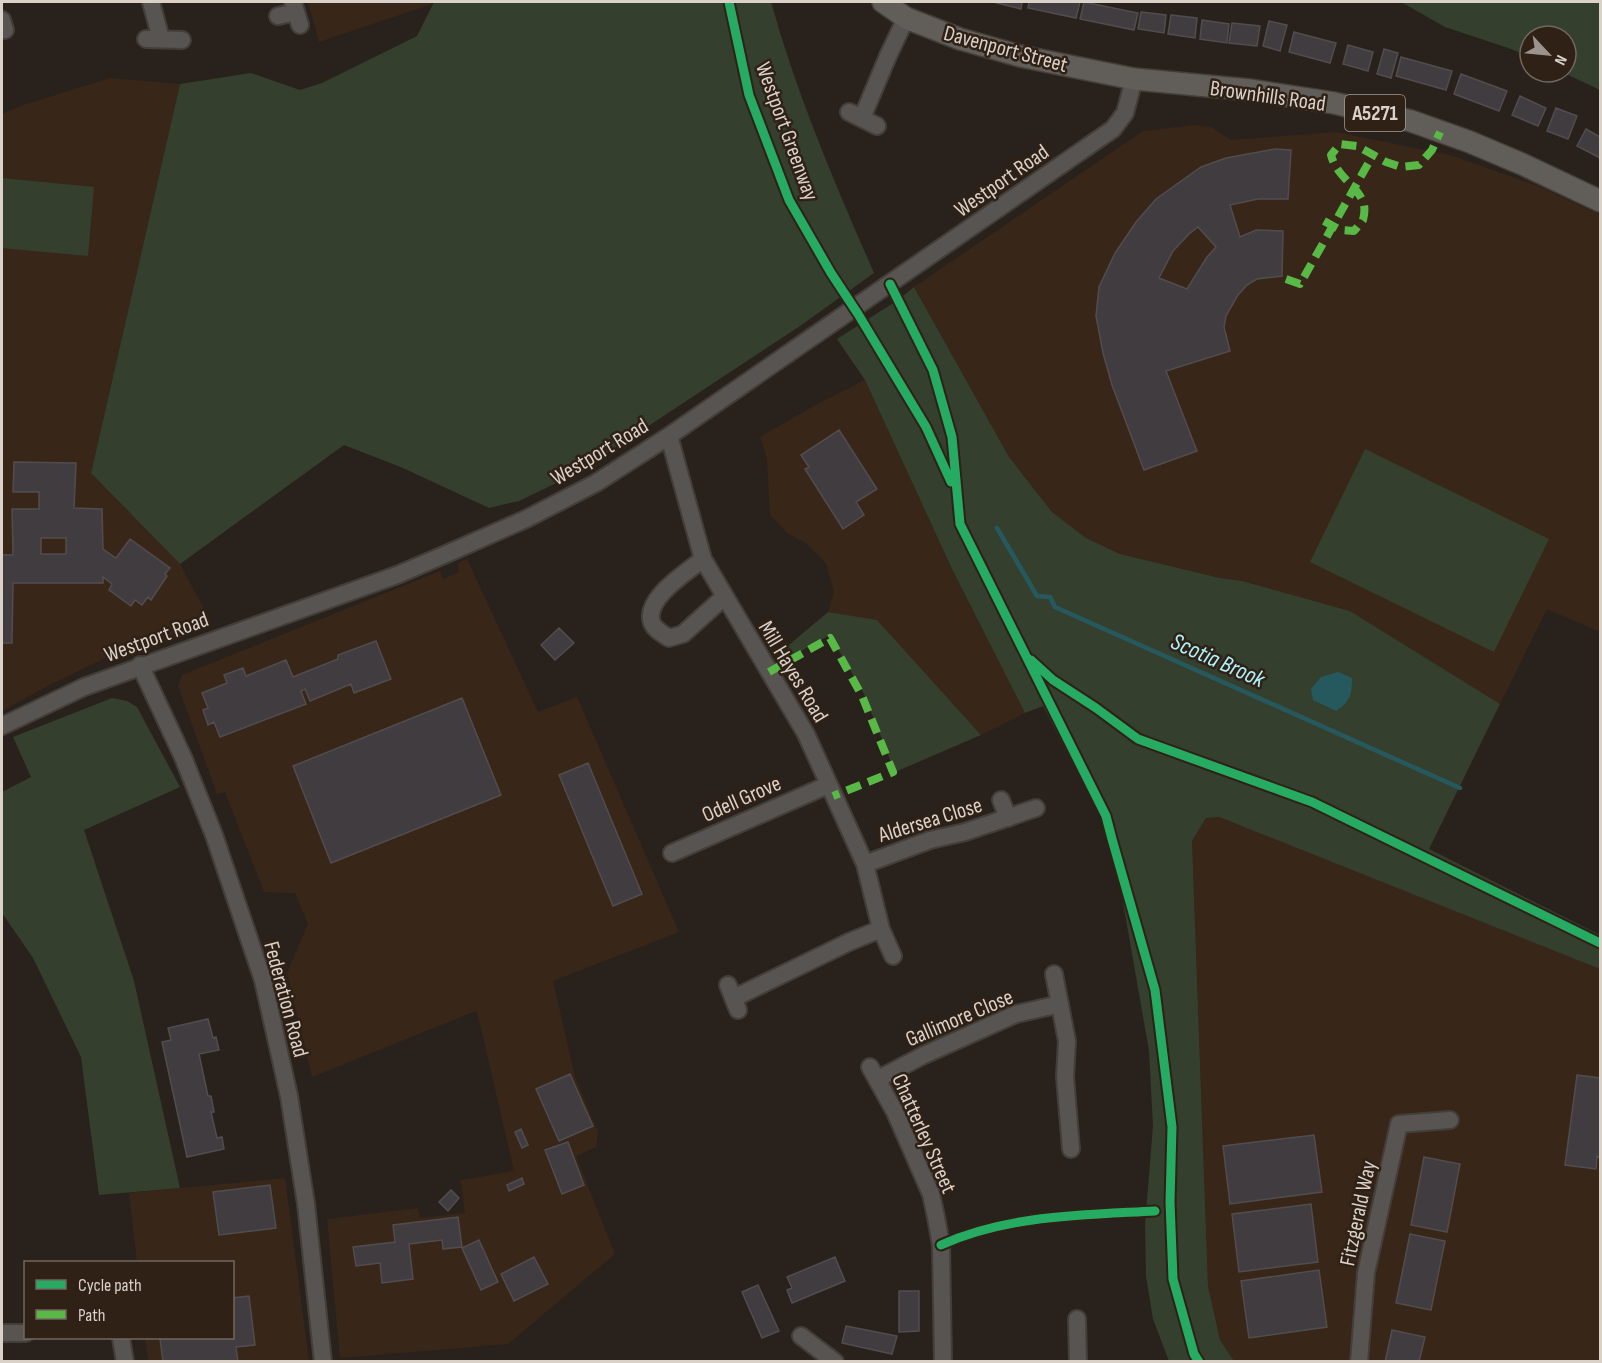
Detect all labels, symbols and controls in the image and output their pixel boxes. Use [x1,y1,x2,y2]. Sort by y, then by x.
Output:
street label: Davenport Street [941,20,1071,79]
north arrow [1518,24,1578,84]
text: N [1550,52,1571,68]
street label: Westport Greenway [749,59,824,205]
street label: Brownhills Road [1208,75,1327,118]
road number: A5271 [1345,95,1405,131]
street label: Westport Road [949,139,1054,224]
street label: Westport Road [546,413,653,492]
street label: Westport Road [101,606,212,669]
street label: Mill Hayes Road [752,616,834,727]
water label: Scotia Brook [1166,627,1270,694]
street label: Odell Grove [698,770,785,829]
street label: Aldersea Close [874,792,986,849]
street label: Federation Road [257,939,314,1060]
street label: Gallimore Close [902,984,1017,1053]
street label: Chatterley Street [885,1070,962,1198]
street label: Fitzgerald Way [1334,1158,1383,1268]
legend [24,1261,234,1339]
text: Cycle path [78,1275,142,1296]
text: Path [78,1305,106,1326]

